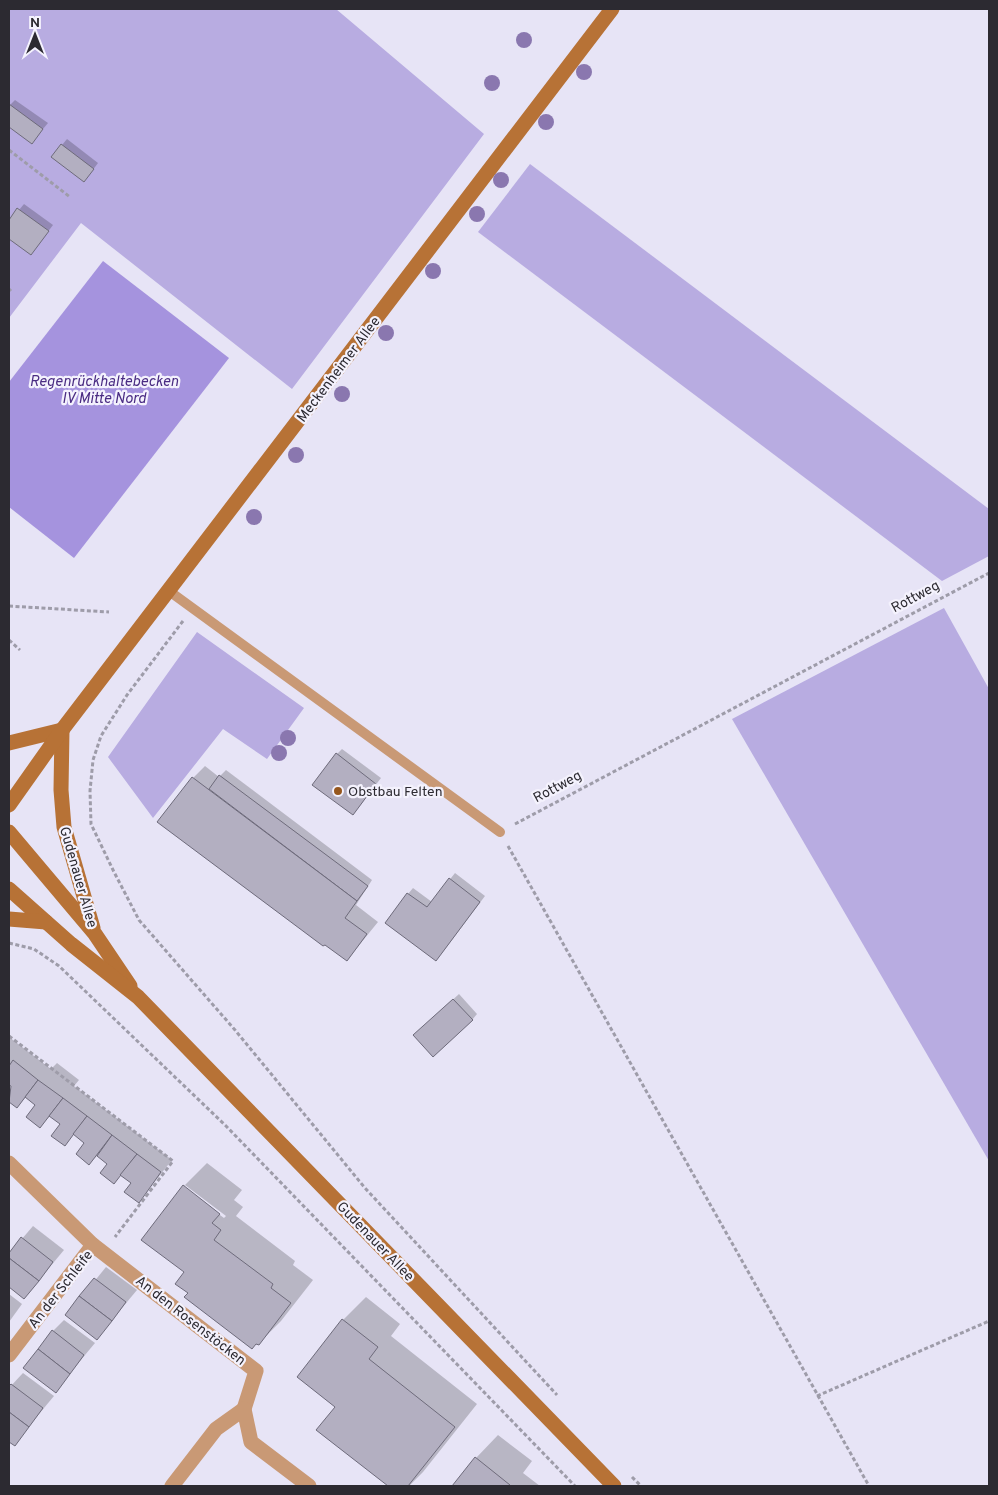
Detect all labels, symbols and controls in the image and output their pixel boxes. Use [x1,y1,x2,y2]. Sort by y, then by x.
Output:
north arrow [10,10,60,60]
text: N [30,15,40,32]
street label: Meckenheimer Allee [294,314,384,426]
water label: Regenrückhaltebecken IV Mitte Nord [30,373,178,409]
street label: Rottweg [889,578,943,617]
street label: Rottweg [531,768,585,807]
place label: Obstbau Felten [348,784,443,801]
marker: Obstbau Felten [332,785,344,797]
street label: Gudenauer Allee [55,825,100,930]
street label: Gudenauer Allee [333,1199,417,1285]
street label: An der Schleife [25,1247,97,1332]
street label: An den Rosenstöcken [132,1273,249,1369]

